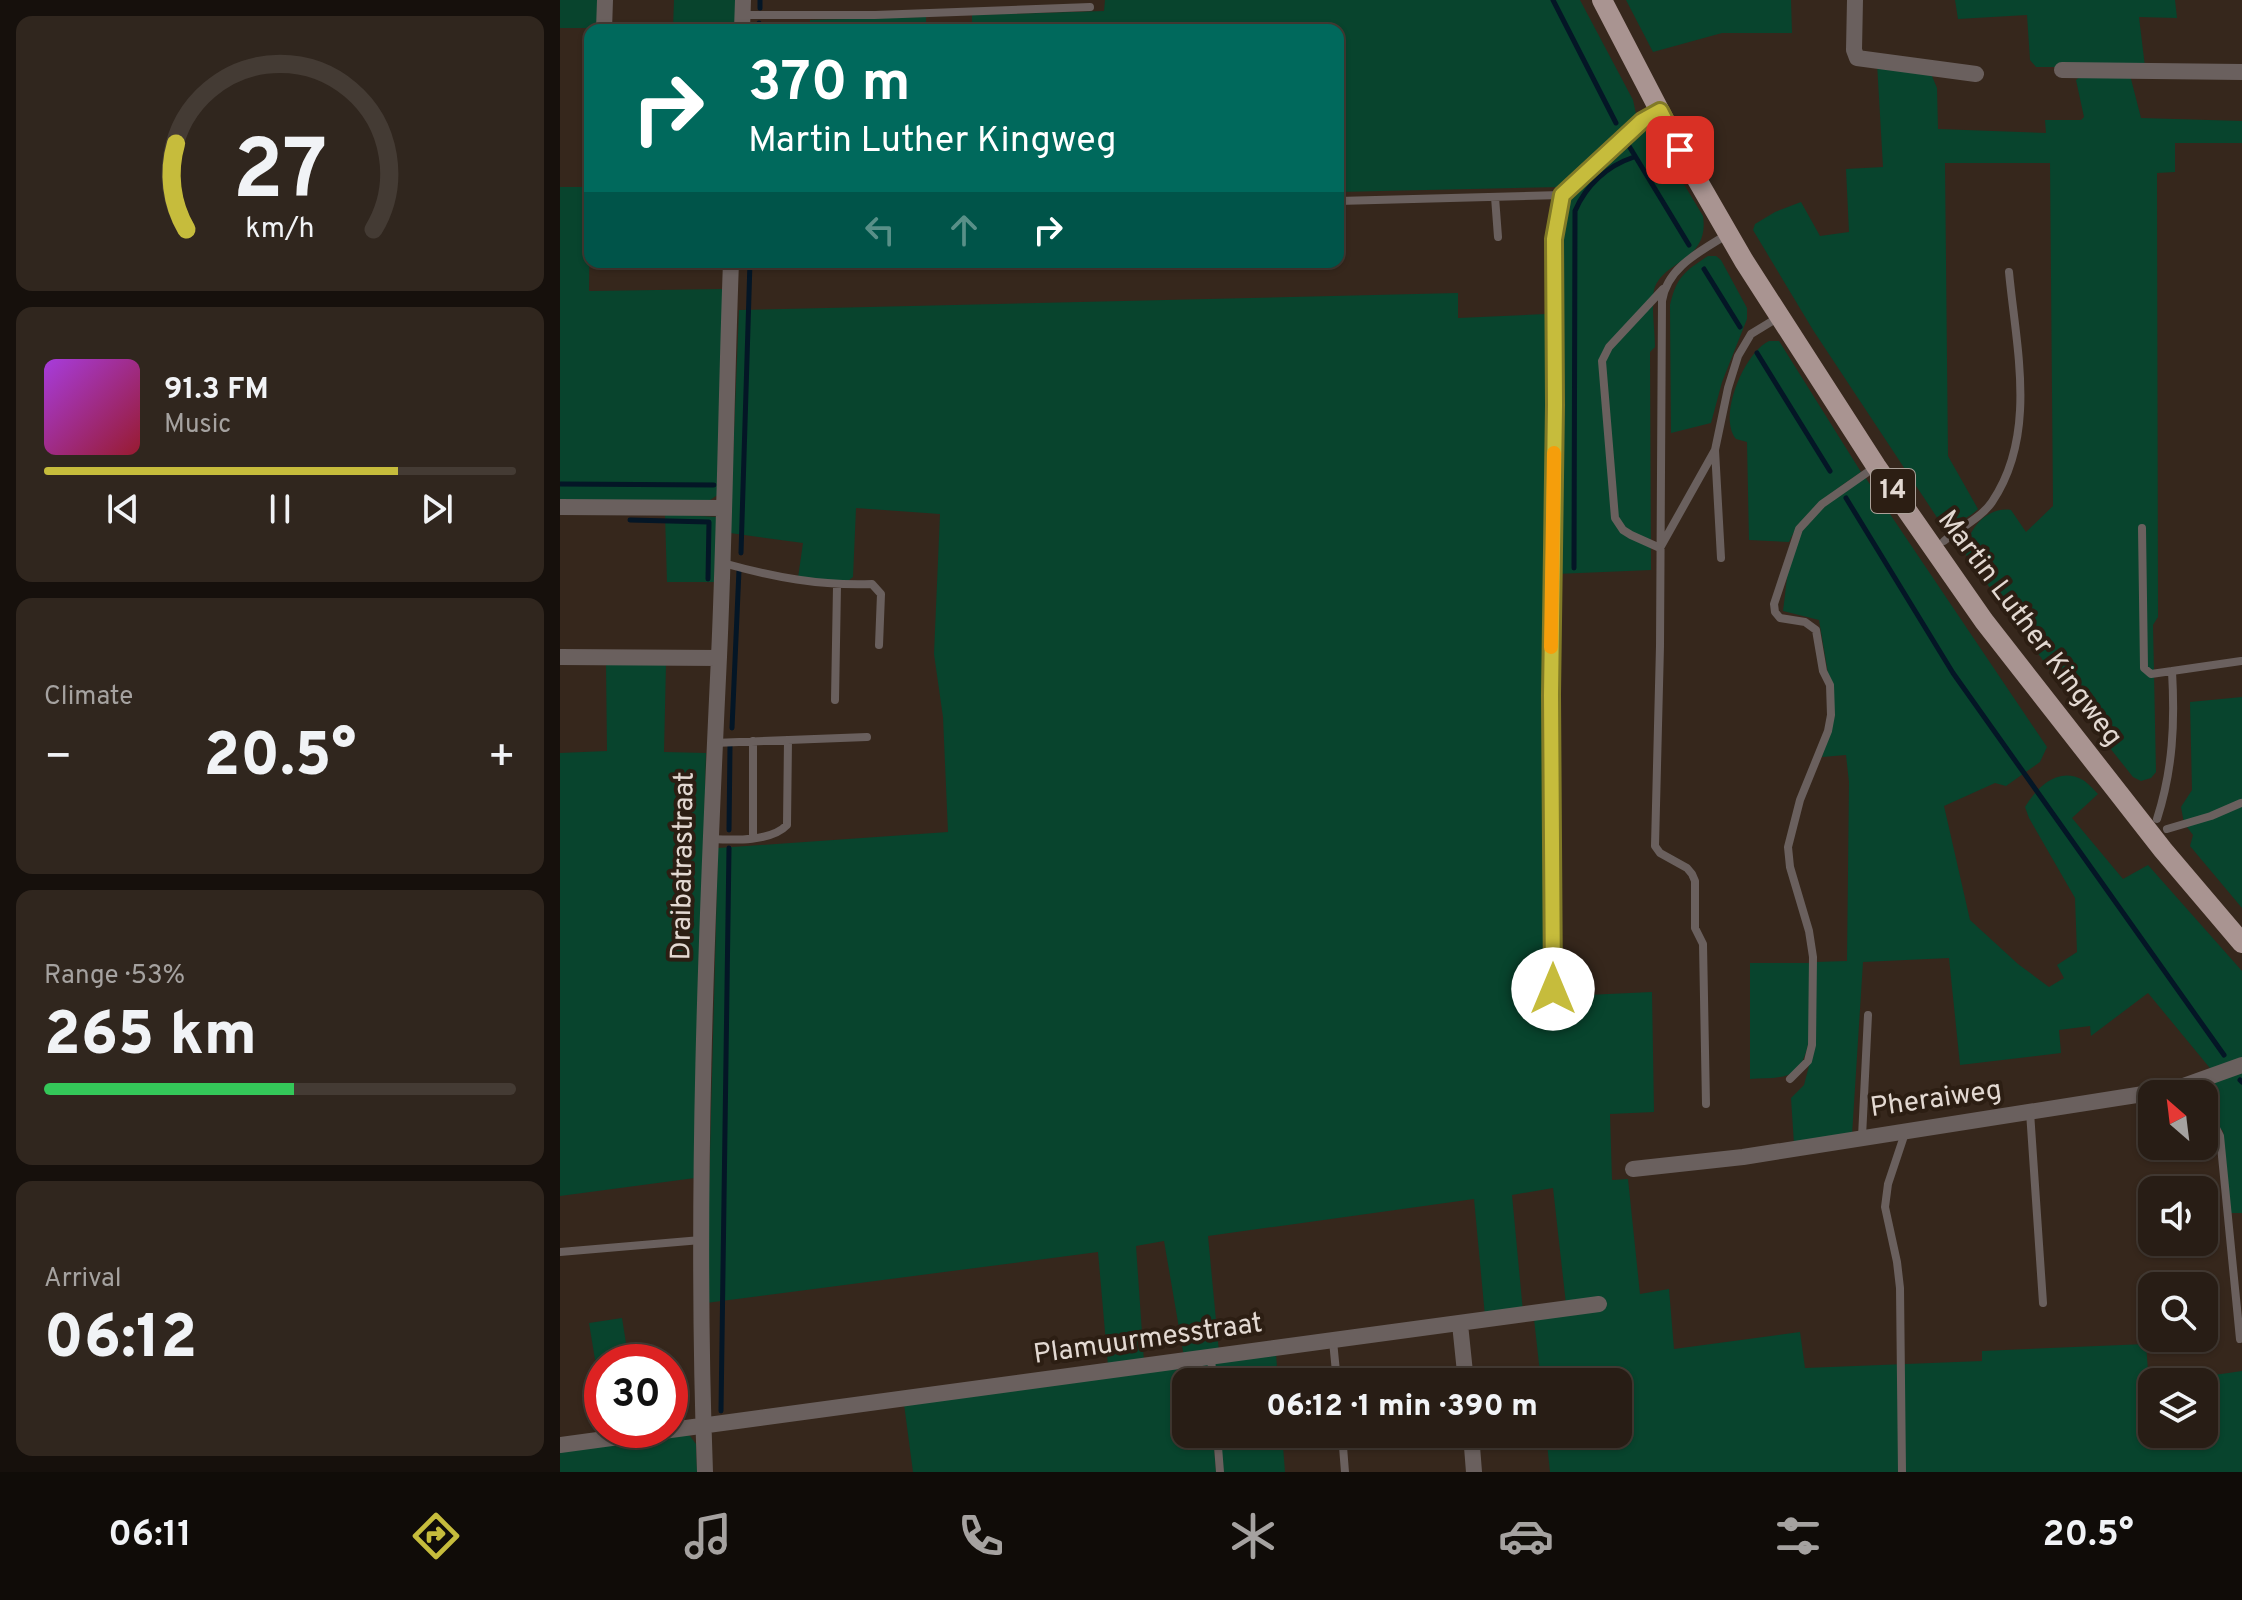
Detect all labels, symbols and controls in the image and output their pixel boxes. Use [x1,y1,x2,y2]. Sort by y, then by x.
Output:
text: 370 m [748,50,911,120]
icon: right [616,56,720,160]
pin [1646,116,1714,184]
text: Martin Luther Kingweg [748,119,1117,165]
text: 27 [233,122,327,227]
icon: arrive [1658,128,1702,172]
icon: left [858,208,902,252]
icon: ahead [942,208,986,252]
icon: right [1026,208,1070,252]
text: km/h [245,212,315,248]
text: 91.3 FM [164,372,269,409]
text: Music [164,409,231,442]
road number: 14 [1871,469,1915,513]
icon: previous [101,487,145,531]
icon: pause [258,487,302,531]
icon: next [415,487,459,531]
street label: Martin Luther Kingweg [1928,504,2130,754]
text: Climate [44,681,133,714]
text: 20.5° [204,721,356,797]
text: − [44,731,72,787]
text: + [488,731,516,787]
street label: Draibatrastraat [664,771,704,961]
position arrow [1511,947,1595,1031]
text: Range · 53% [44,960,185,993]
text: 265 km [44,1000,257,1076]
street label: Pheraiweg [1868,1073,2004,1127]
north arrow [2138,1080,2218,1160]
map controls [2138,1080,2218,1448]
button: sound [2138,1176,2218,1256]
text: Arrival [44,1263,122,1296]
button: search [2138,1272,2218,1352]
text: 06:12 [44,1303,197,1379]
street label: Plamuurmesstraat [1031,1306,1265,1374]
speed limit sign: 30 [584,1344,688,1448]
button: layers [2138,1368,2218,1448]
text: 06:12 · 1 min · 390 m [1266,1389,1538,1426]
icon: directions [408,1508,464,1564]
icon: music [680,1508,736,1564]
icon: phone [953,1508,1009,1564]
icon: climate [1225,1508,1281,1564]
icon: car [1498,1508,1554,1564]
icon: filters [1770,1508,1826,1564]
text: 06:11 [108,1513,192,1559]
text: 20.5° [2042,1513,2134,1559]

